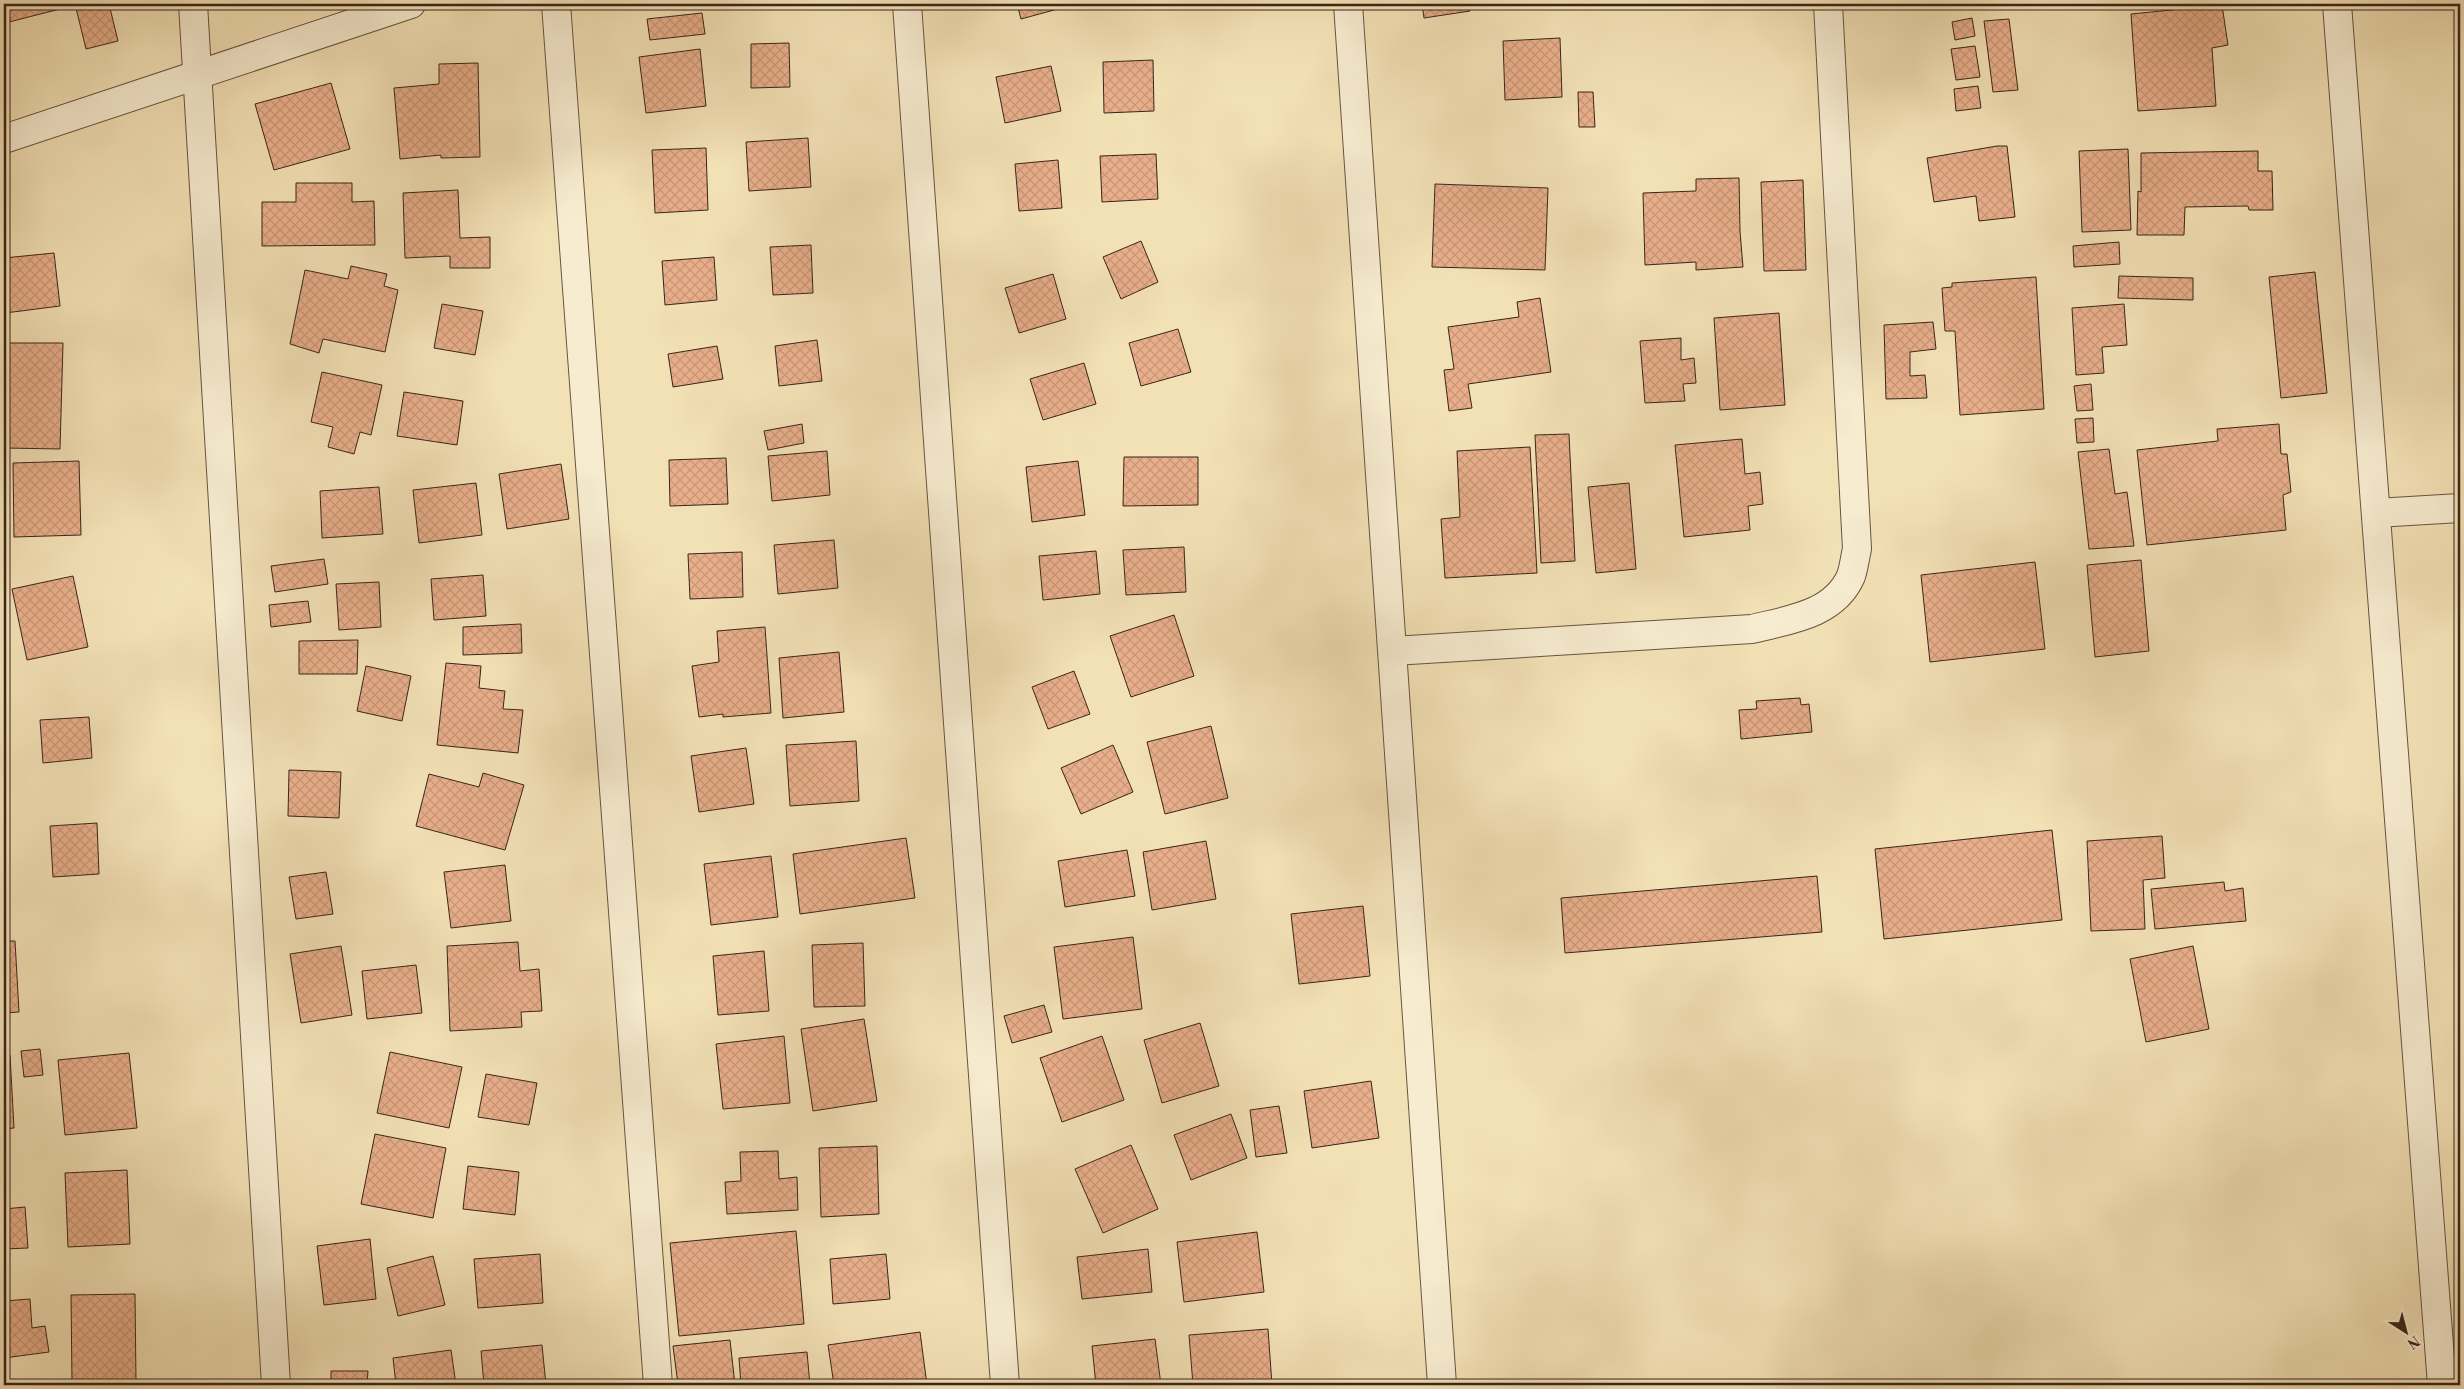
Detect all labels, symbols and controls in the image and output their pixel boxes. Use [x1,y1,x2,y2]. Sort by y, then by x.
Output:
north arrow [2382,1306,2432,1356]
text: N [2403,1331,2423,1352]

